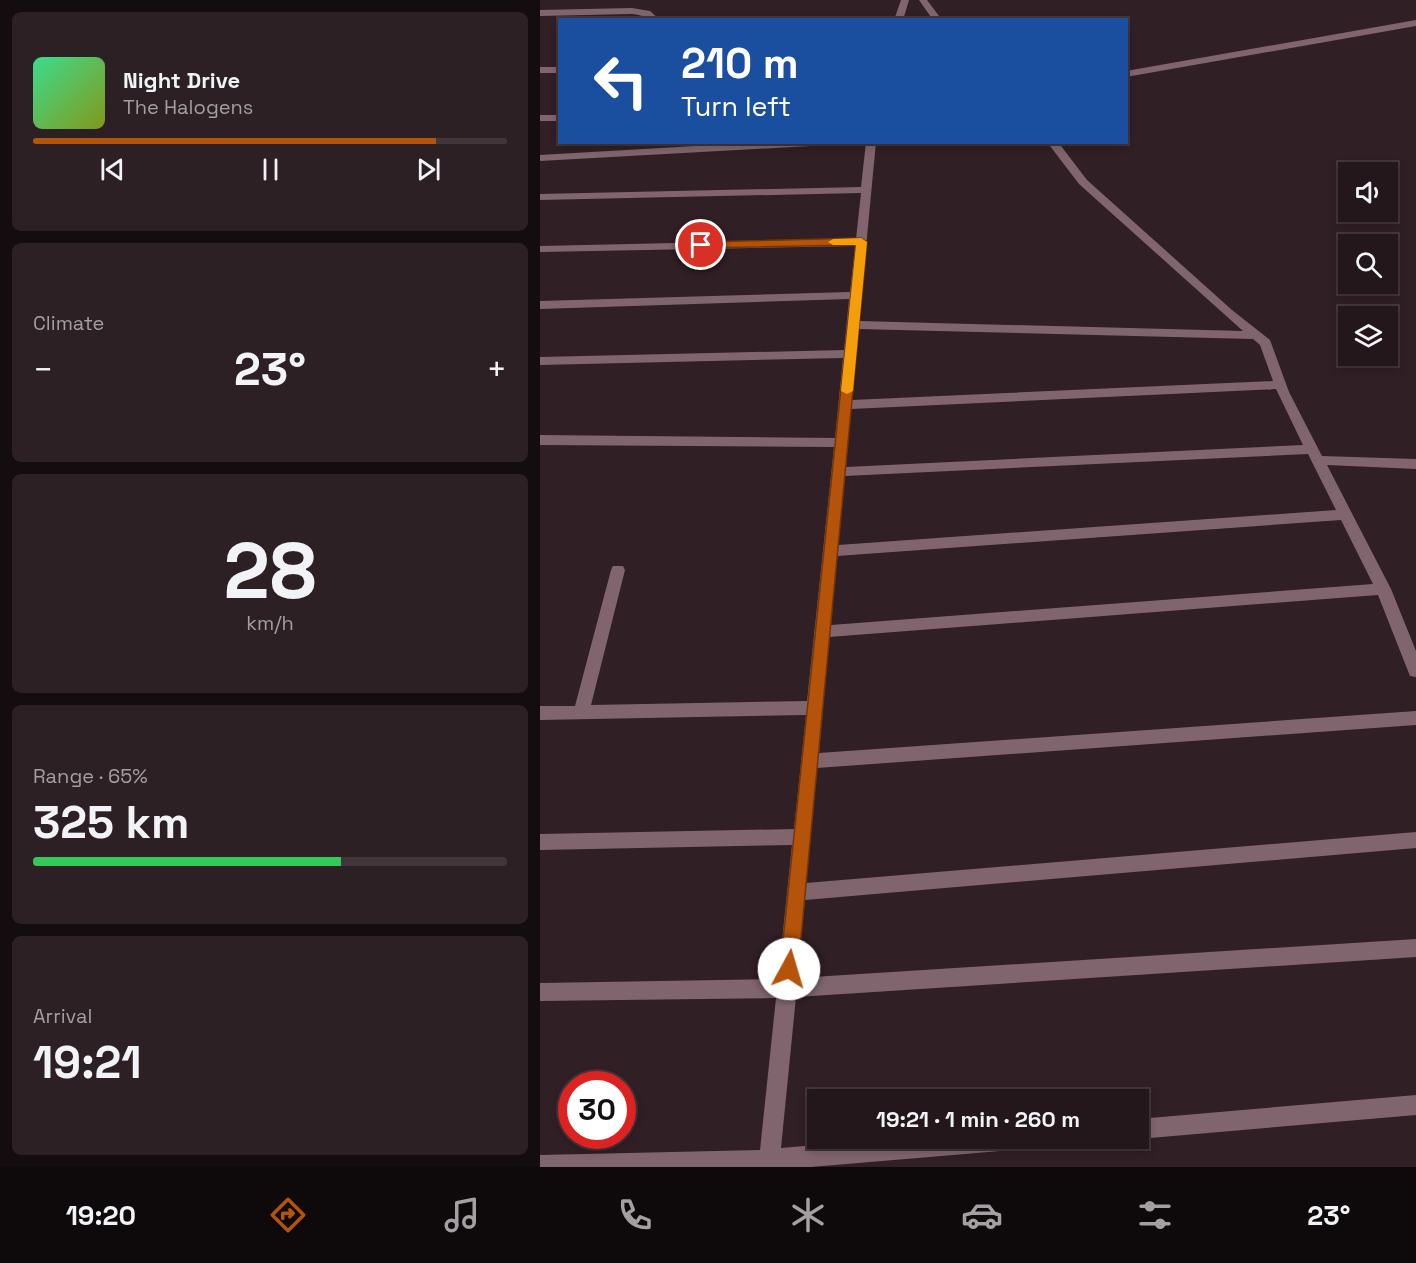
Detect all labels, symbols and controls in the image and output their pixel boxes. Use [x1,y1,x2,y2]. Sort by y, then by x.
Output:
text: 210 m [681,37,799,90]
icon: left [582,42,660,120]
text: Night Drive [123,66,240,94]
text: Turn left [681,89,791,124]
text: The Halogens [123,94,253,120]
icon: previous [96,153,129,186]
icon: pause [254,153,287,186]
icon: next [412,153,445,186]
map controls [1338,162,1398,366]
button: sound [1338,162,1398,222]
pin [675,219,726,270]
icon: arrive [684,228,717,261]
button: search [1338,234,1398,294]
button: layers [1338,306,1398,366]
text: Climate [33,310,104,336]
text: 23° [234,341,306,398]
text: − [33,349,53,391]
text: + [487,349,507,391]
text: 28 [223,521,317,621]
text: km/h [246,610,294,636]
text: Range · 65% [33,763,148,789]
text: 325 km [33,794,189,851]
position arrow [757,937,821,1001]
text: Arrival [33,1003,92,1029]
text: 19:21 [33,1034,142,1091]
speed limit sign: 30 [558,1071,636,1149]
text: 19:21 · 1 min · 260 m [876,1105,1080,1133]
icon: directions [267,1194,309,1236]
icon: music [441,1194,483,1236]
icon: phone [614,1194,656,1236]
icon: climate [787,1194,829,1236]
icon: car [961,1194,1003,1236]
icon: filters [1134,1194,1176,1236]
text: 19:20 [66,1198,136,1233]
text: 23° [1307,1198,1350,1233]

